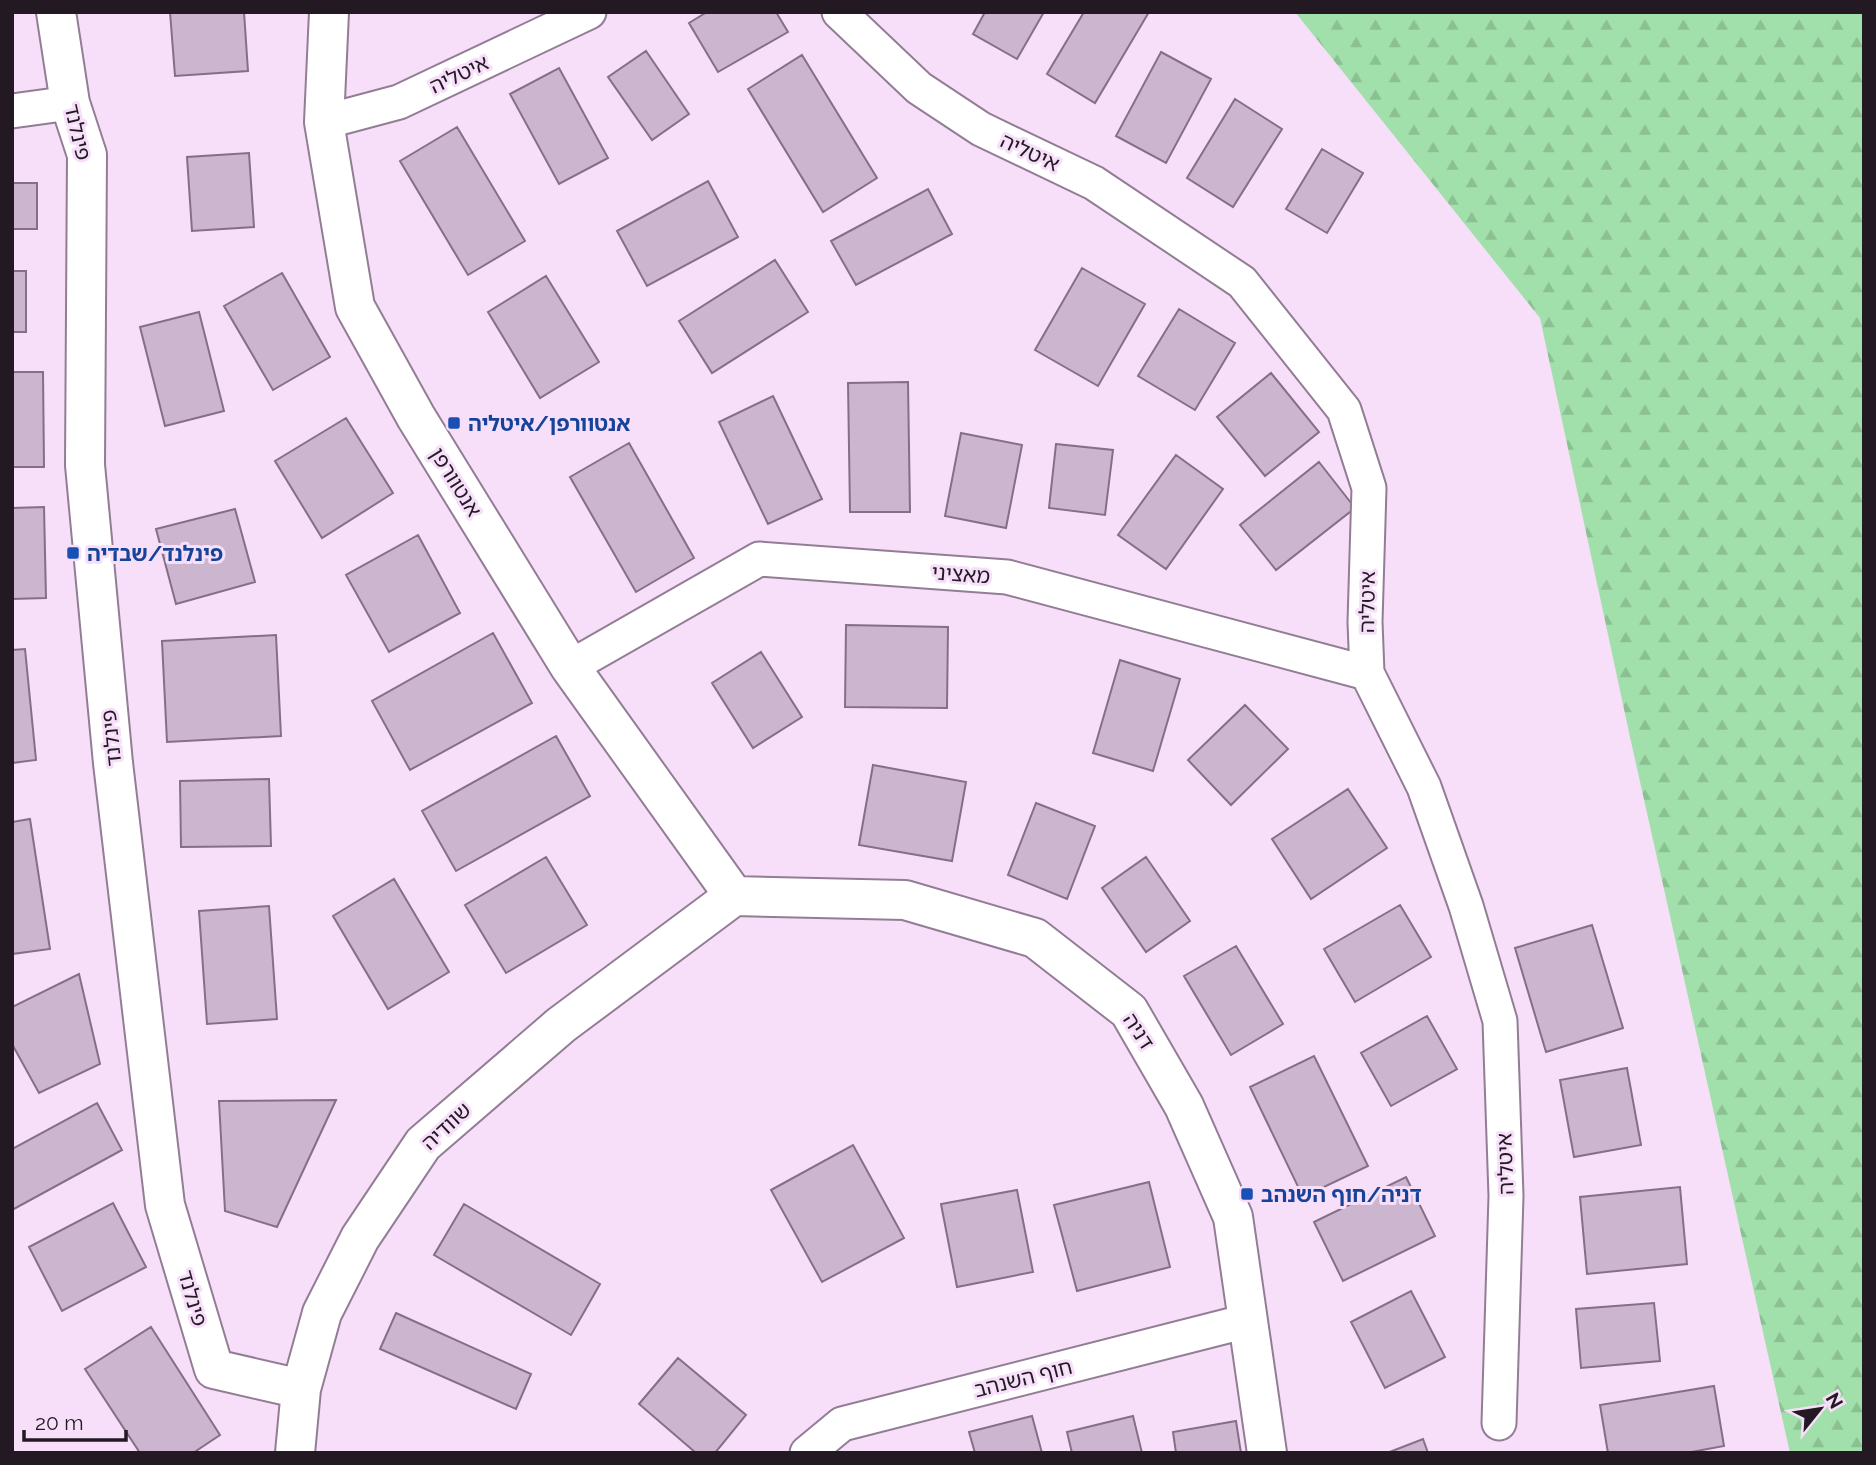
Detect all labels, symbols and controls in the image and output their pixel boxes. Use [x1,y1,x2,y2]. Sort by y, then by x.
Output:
street label: איטליה [426,50,492,98]
street label: פינלנד [59,101,97,163]
street label: איטליה [997,128,1063,176]
place label: אנטוורפן/איטליה [468,411,631,436]
marker: אנטוורפן/איטליה [446,415,462,431]
street label: אנטוורפן [425,443,487,521]
place label: פינלנד/שבדיה [87,541,223,566]
marker: פינלנד/שבדיה [65,545,81,561]
street label: מאציני [931,559,991,589]
street label: איטליה [1354,571,1380,633]
street label: פינלנד [96,708,126,768]
street label: דניה [1118,1008,1160,1054]
street label: שוודיה [416,1097,476,1155]
street label: איטליה [1491,1133,1519,1195]
place label: דניה/חוף השנהב [1261,1182,1422,1207]
marker: דניה/חוף השנהב [1239,1186,1255,1202]
street label: פינלנד [173,1267,213,1329]
street label: חוף השנהב [971,1354,1075,1402]
north arrow [1785,1374,1855,1444]
text: N [1822,1389,1848,1412]
scale bar [24,1398,126,1442]
text: 20 m [35,1410,83,1435]

